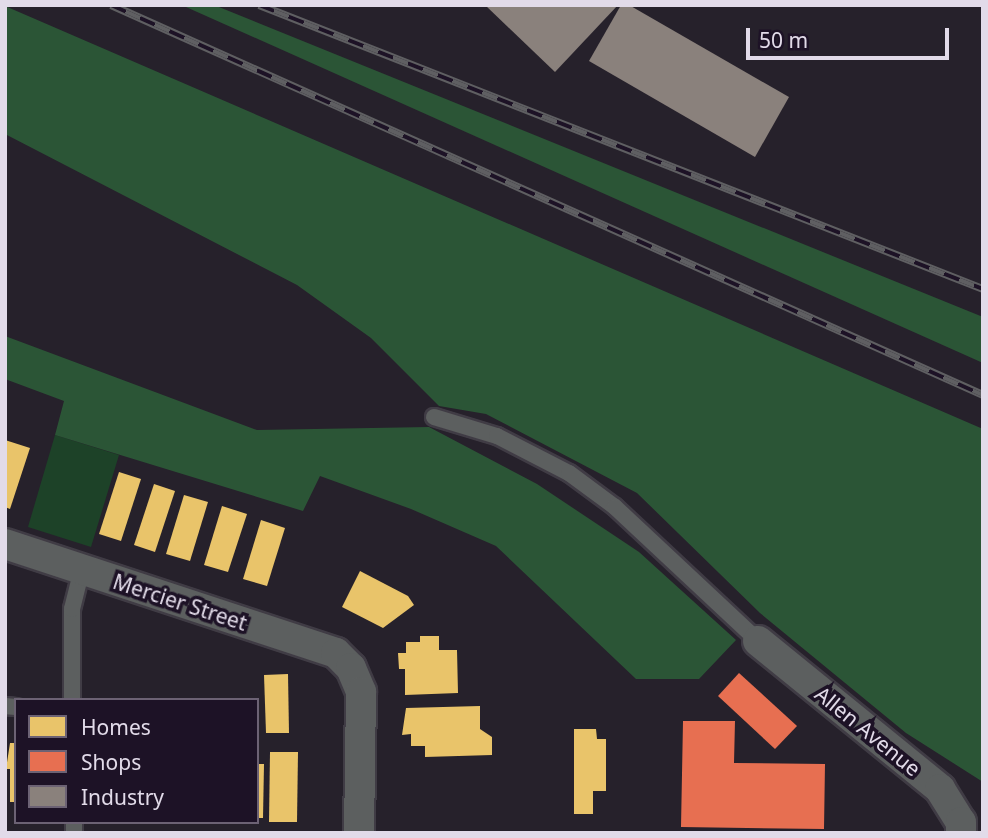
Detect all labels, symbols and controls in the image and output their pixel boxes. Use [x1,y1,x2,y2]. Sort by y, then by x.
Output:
scale bar [750,14,953,58]
text: 50 m [759,26,808,54]
street label: Mercier Street [110,569,250,635]
street label: Allen Avenue [810,681,926,781]
legend [14,698,259,824]
text: Homes [81,713,151,741]
text: Shops [81,748,141,776]
text: Industry [81,783,164,811]

